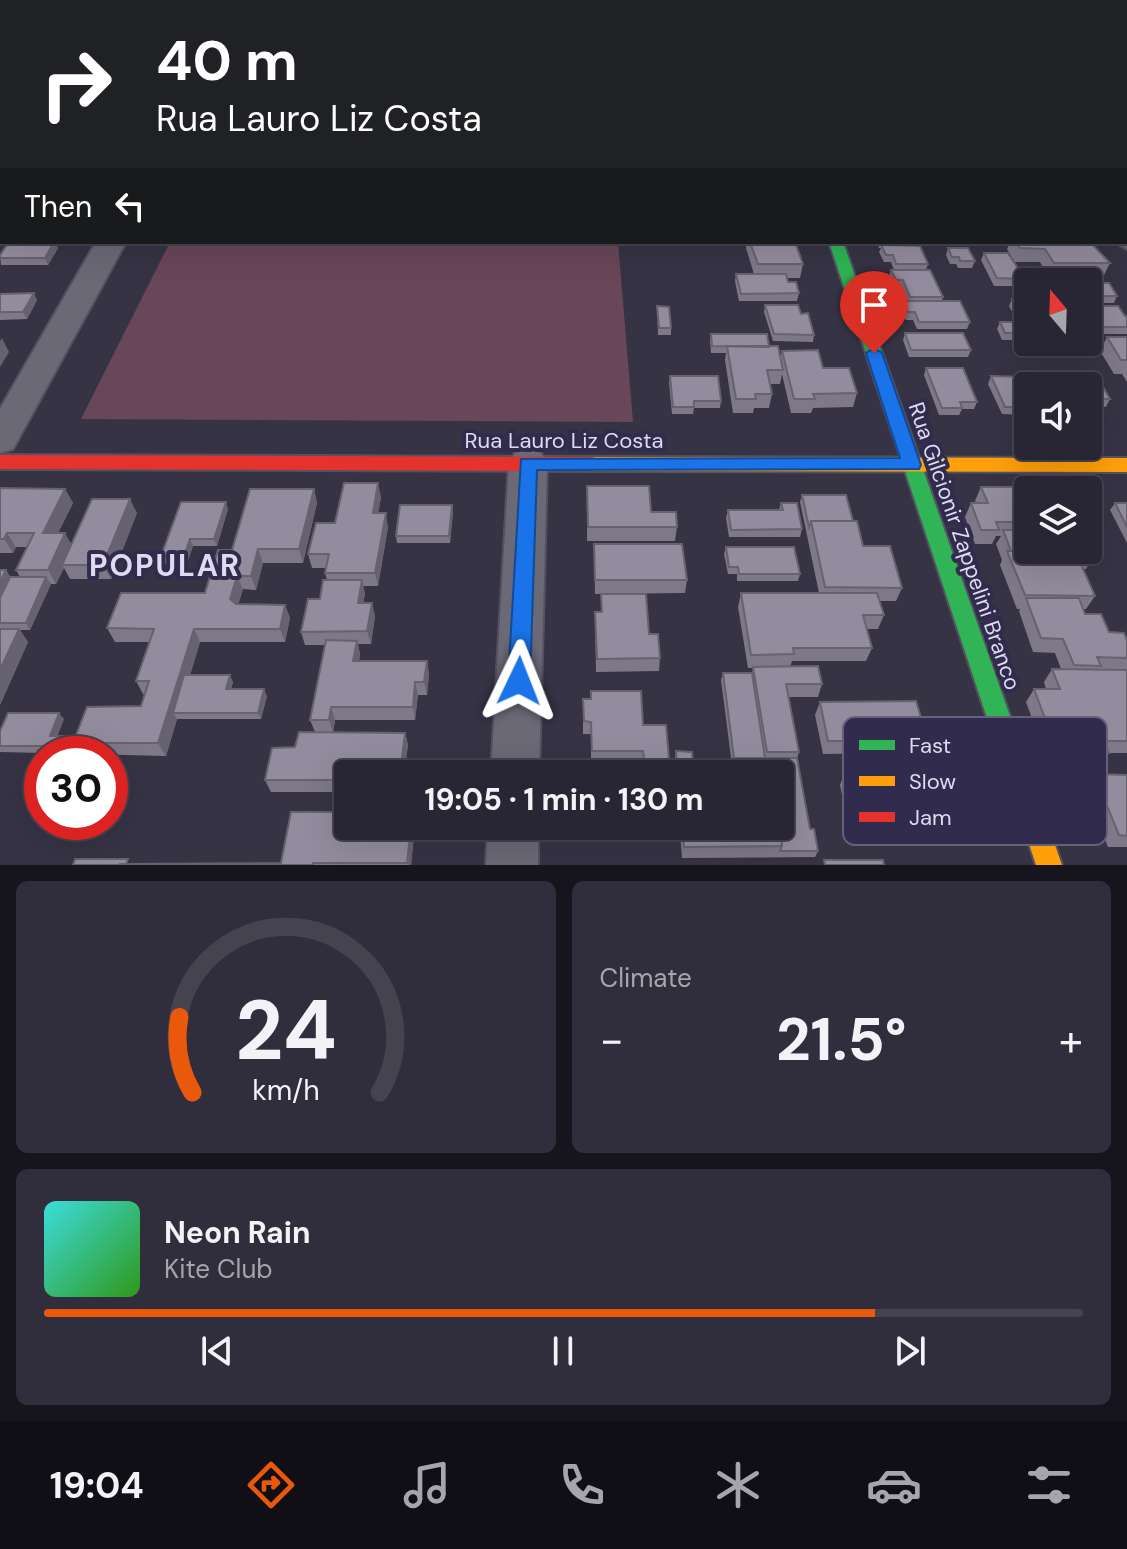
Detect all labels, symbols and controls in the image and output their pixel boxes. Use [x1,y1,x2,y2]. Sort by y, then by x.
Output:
text: 40 m [156,24,298,97]
icon: right [24,32,128,136]
text: Rua Lauro Liz Costa [156,95,482,142]
icon: left [108,184,152,228]
text: Then [24,187,92,226]
north arrow [1014,268,1102,356]
map controls [1014,268,1102,564]
pin [840,271,908,353]
icon: arrive [852,283,896,327]
button: sound [1014,372,1102,460]
street label: Rua Gilcionir Zappelini Branco [902,398,1028,694]
street label: Rua Lauro Liz Costa [464,426,664,455]
button: layers [1014,476,1102,564]
district label: POPULAR [89,546,241,585]
position arrow [477,639,561,723]
legend [843,717,1107,845]
text: Fast [909,731,951,760]
speed limit sign: 30 [24,736,128,840]
text: Slow [909,767,956,796]
text: 19:05 · 1 min · 130 m [424,780,704,819]
text: Jam [909,803,952,832]
text: Climate [600,961,692,995]
text: 24 [235,976,337,1085]
text: 21.5° [776,1000,907,1079]
text: − [600,1011,624,1069]
text: + [1059,1011,1083,1069]
text: km/h [252,1072,320,1109]
text: Neon Rain [164,1213,310,1252]
text: Kite Club [164,1252,273,1286]
icon: previous [195,1329,239,1373]
icon: pause [541,1329,585,1373]
icon: next [888,1329,932,1373]
icon: directions [243,1457,299,1513]
icon: music [399,1457,455,1513]
icon: phone [554,1457,610,1513]
icon: climate [710,1457,766,1513]
icon: car [866,1457,922,1513]
icon: filters [1021,1457,1077,1513]
text: 19:04 [50,1462,144,1509]

